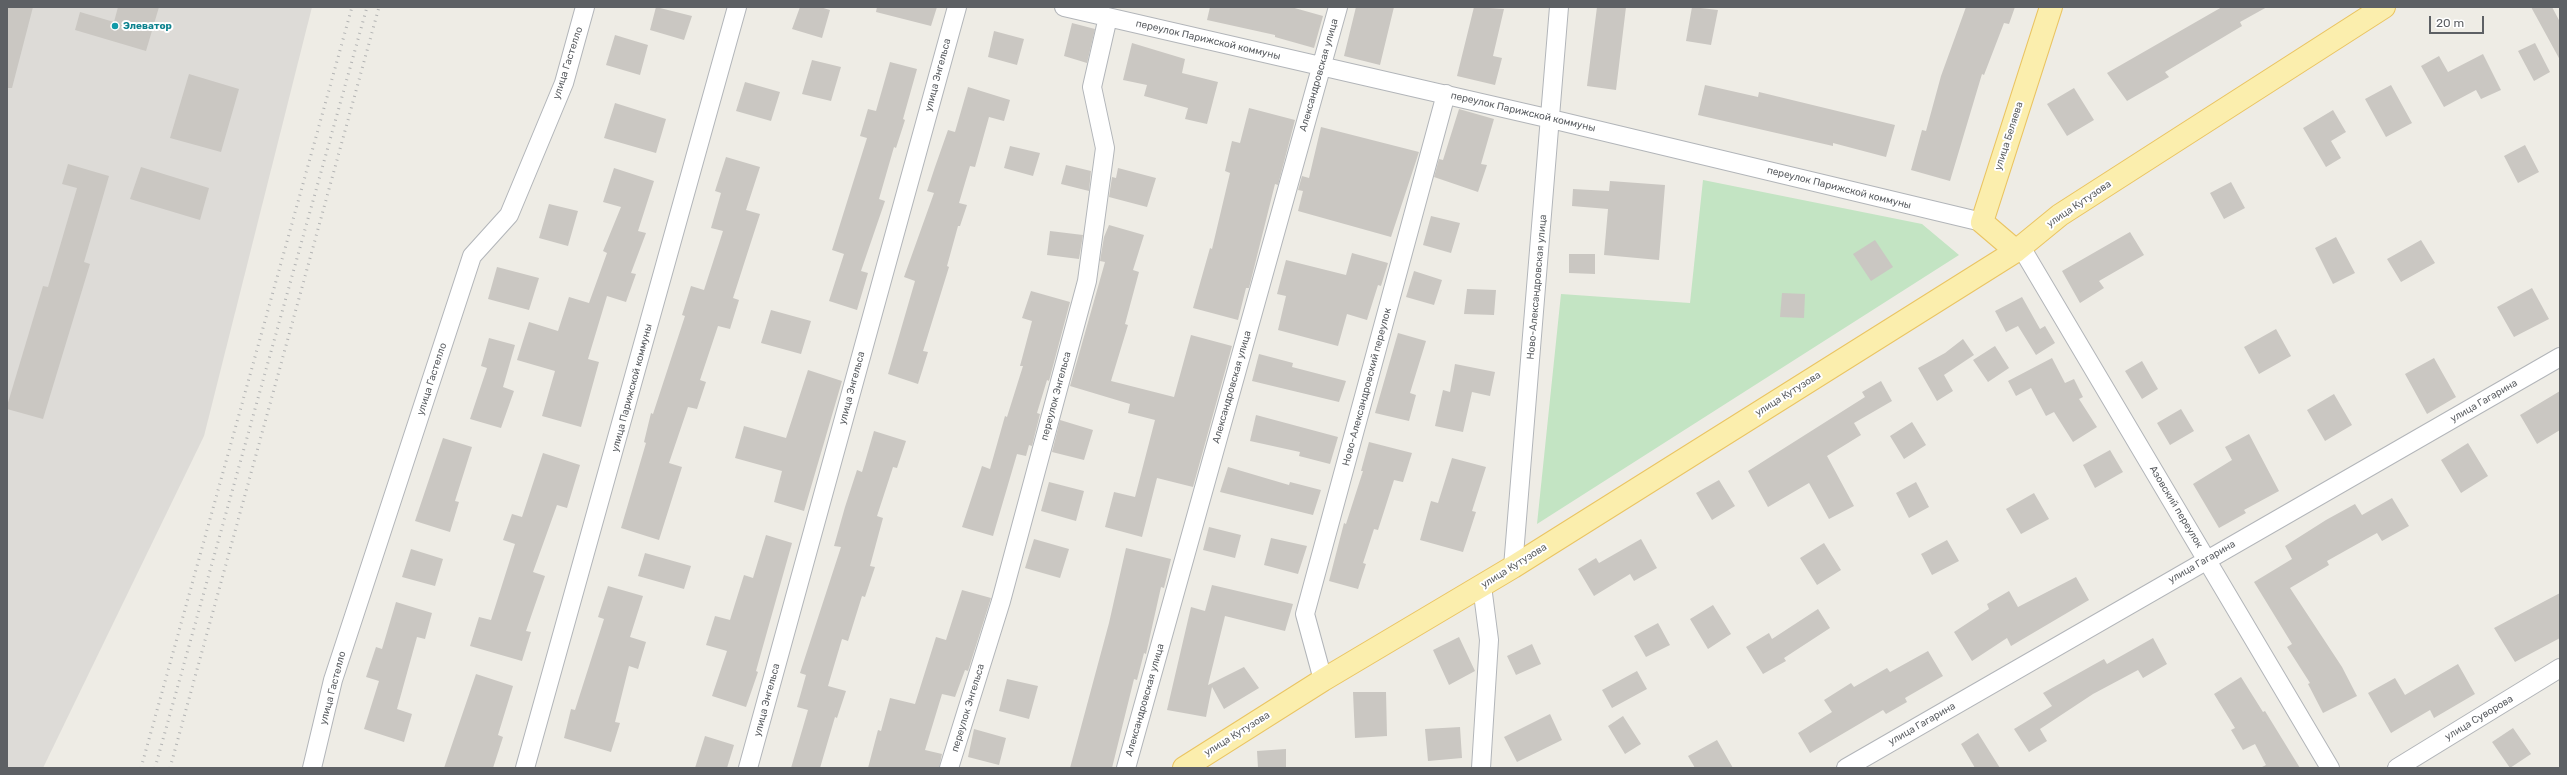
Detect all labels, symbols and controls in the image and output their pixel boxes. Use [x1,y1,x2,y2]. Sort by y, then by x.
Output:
scale bar [2431,8,2486,34]
text: 20 m [2436,16,2464,30]
street label: переулок Парижской коммуны [1134,17,1282,63]
street label: Александровская улица [1297,17,1341,133]
place label: Элеватор [123,20,172,32]
marker: Элеватор [110,21,120,31]
street label: улица Гастелло [551,25,585,101]
street label: улица Энгельса [922,37,954,113]
street label: переулок Парижской коммуны [1449,89,1597,135]
street label: улица Беляева [1992,100,2026,172]
street label: переулок Парижской коммуны [1766,164,1912,212]
street label: улица Кутузова [2044,178,2114,230]
street label: Ново-Александровская улица [1525,214,1549,360]
street label: Ново-Александровский переулок [1340,307,1394,467]
street label: улица Парижской коммуны [609,323,655,453]
street label: Александровская улица [1210,329,1254,445]
street label: улица Гастелло [415,341,449,417]
street label: улица Энгельса [836,350,868,426]
street label: переулок Энгельса [1038,350,1074,442]
street label: улица Кутузова [1753,369,1823,419]
street label: улица Гагарина [2448,377,2520,425]
street label: Азовский переулок [2147,464,2205,550]
street label: улица Гагарина [2166,538,2238,586]
street label: улица Кутузова [1479,541,1549,591]
street label: Александровская улица [1123,642,1167,758]
street label: улица Гастелло [317,650,349,726]
street label: улица Энгельса [751,662,783,738]
street label: переулок Энгельса [949,662,987,754]
street label: улица Суворова [2443,693,2515,743]
street label: улица Гагарина [1886,700,1958,748]
street label: улица Кутузова [1202,709,1272,759]

